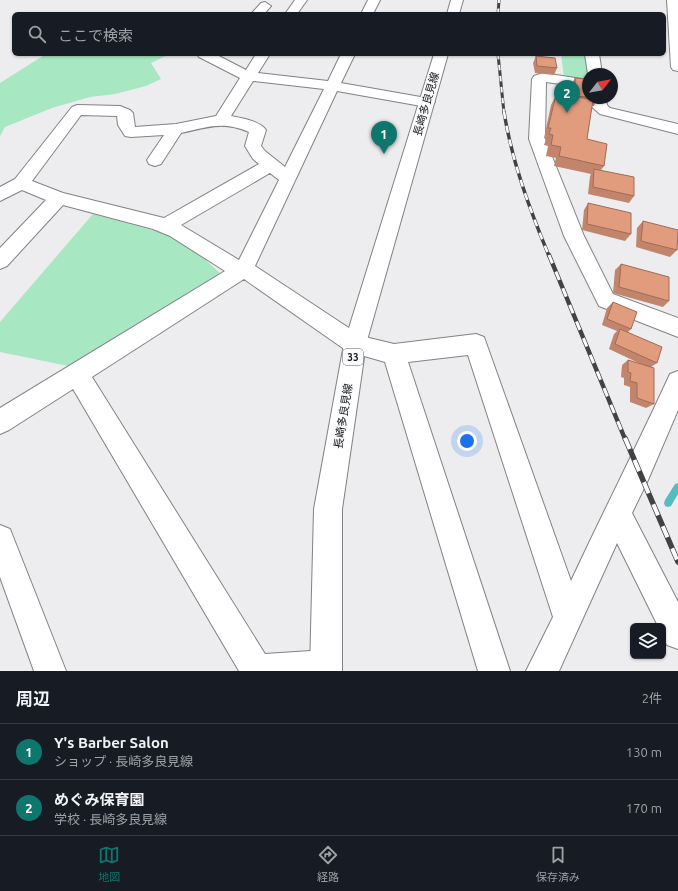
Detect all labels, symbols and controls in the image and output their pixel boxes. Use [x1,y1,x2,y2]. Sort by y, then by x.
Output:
search box [12,12,666,56]
icon: search [26,23,48,45]
text: ここで検索 [58,27,133,44]
north arrow [582,68,618,104]
street label: 長崎多良見線 [411,71,441,137]
pin: 2 [554,80,580,113]
pin: 1 [371,121,397,154]
road number: 33 [343,349,363,365]
street label: 長崎多良見線 [332,382,354,450]
your location [457,431,477,451]
map controls [630,623,666,659]
button: layers [630,623,666,659]
text: 周辺 [16,689,50,708]
text: 2件 [642,691,662,705]
text: Y's Barber Salon [54,734,169,751]
text: 1 [25,745,33,759]
text: 130 m [626,745,662,759]
text: ショップ · 長崎多良見線 [54,754,193,768]
text: めぐみ保育園 [54,791,144,808]
text: 2 [25,801,33,815]
text: 170 m [626,801,662,815]
text: 学校 · 長崎多良見線 [54,812,167,826]
tab: 地図 [98,844,120,884]
tab: 経路 [317,844,339,884]
tab: 保存済み [536,844,580,884]

